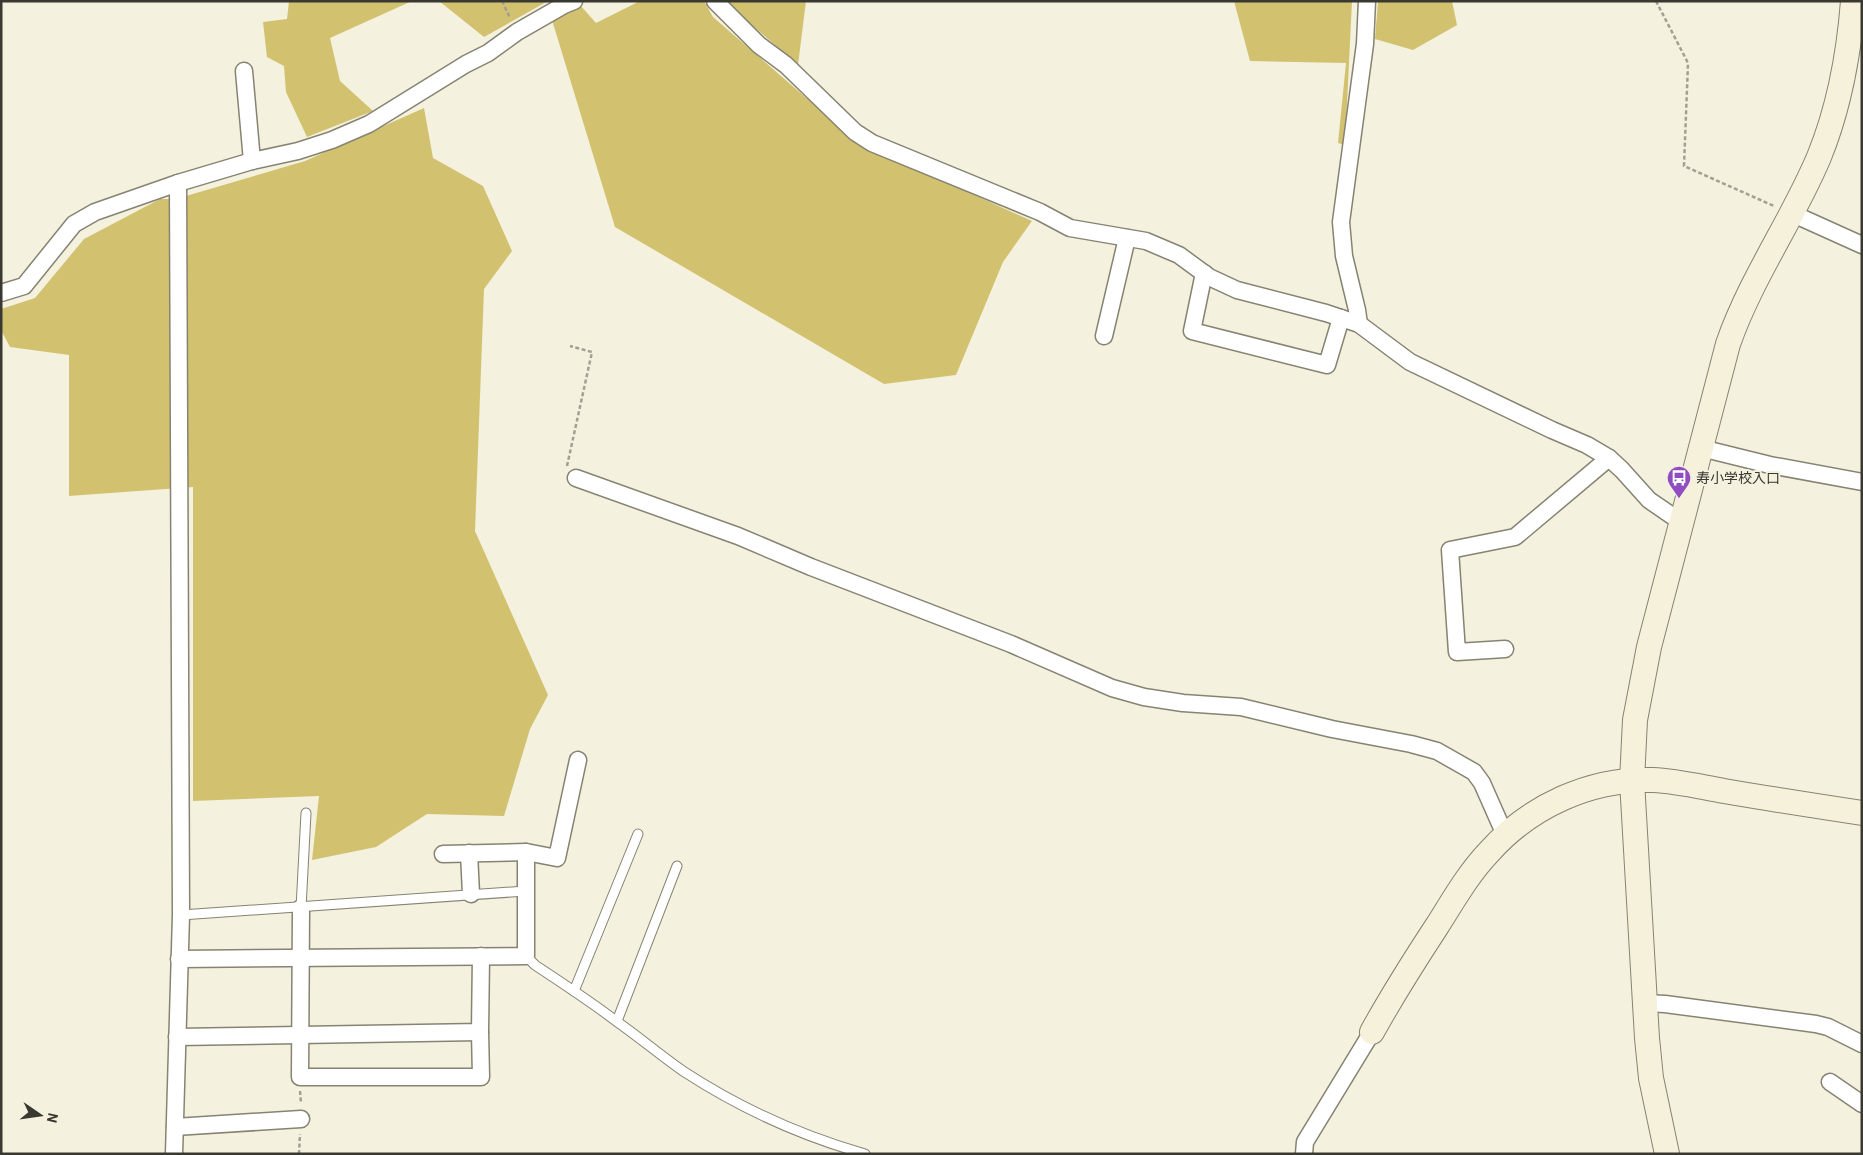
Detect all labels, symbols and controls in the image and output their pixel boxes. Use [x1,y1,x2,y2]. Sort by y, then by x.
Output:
bus stop icon: 寿小学校入口 [1666,465,1692,499]
place label: 寿小学校入口 [1696,469,1780,486]
north arrow [15,1090,65,1140]
text: N [44,1112,62,1124]

